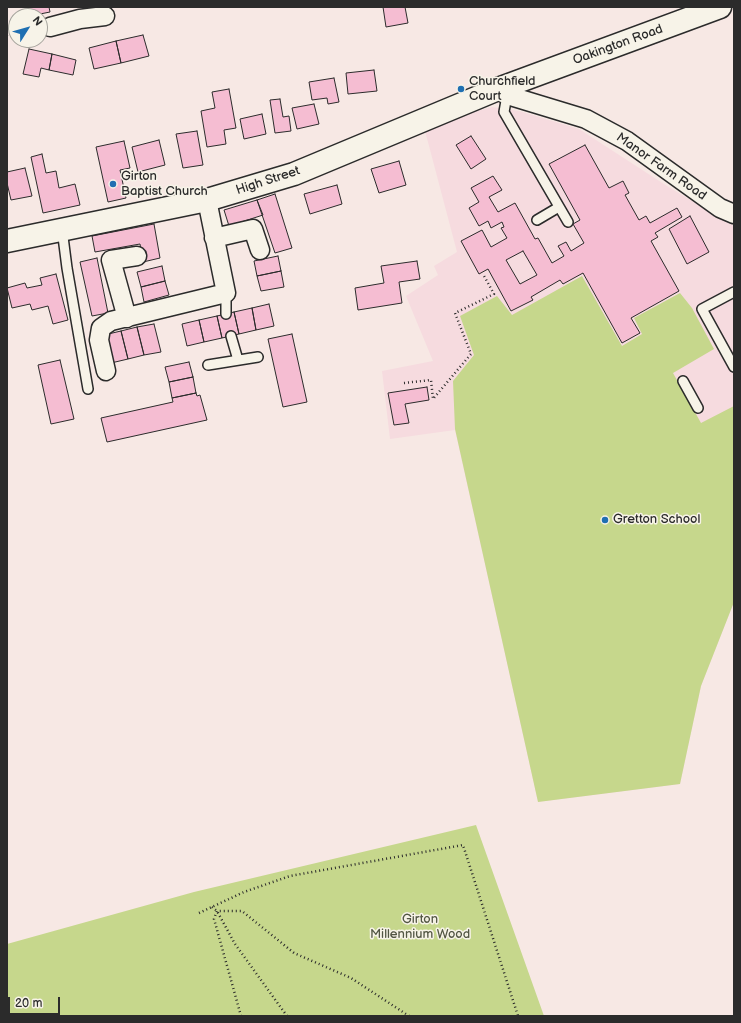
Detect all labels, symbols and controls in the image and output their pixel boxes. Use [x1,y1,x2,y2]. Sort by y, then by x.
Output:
north arrow [8,8,48,48]
text: N [30,14,45,28]
street label: Oakington Road [571,21,665,69]
place label: Churchfield Court [469,74,535,105]
marker: Churchfield Court [456,84,466,94]
street label: Manor Farm Road [613,130,709,204]
street label: High Street [234,163,302,199]
place label: Girton Baptist Church [121,169,208,200]
marker: Girton Baptist Church [108,179,118,189]
place label: Gretton School [613,512,700,528]
marker: Gretton School [600,515,610,525]
park label: Girton Millennium Wood [370,912,470,943]
scale bar [10,989,62,1015]
text: 20 m [15,996,42,1011]

